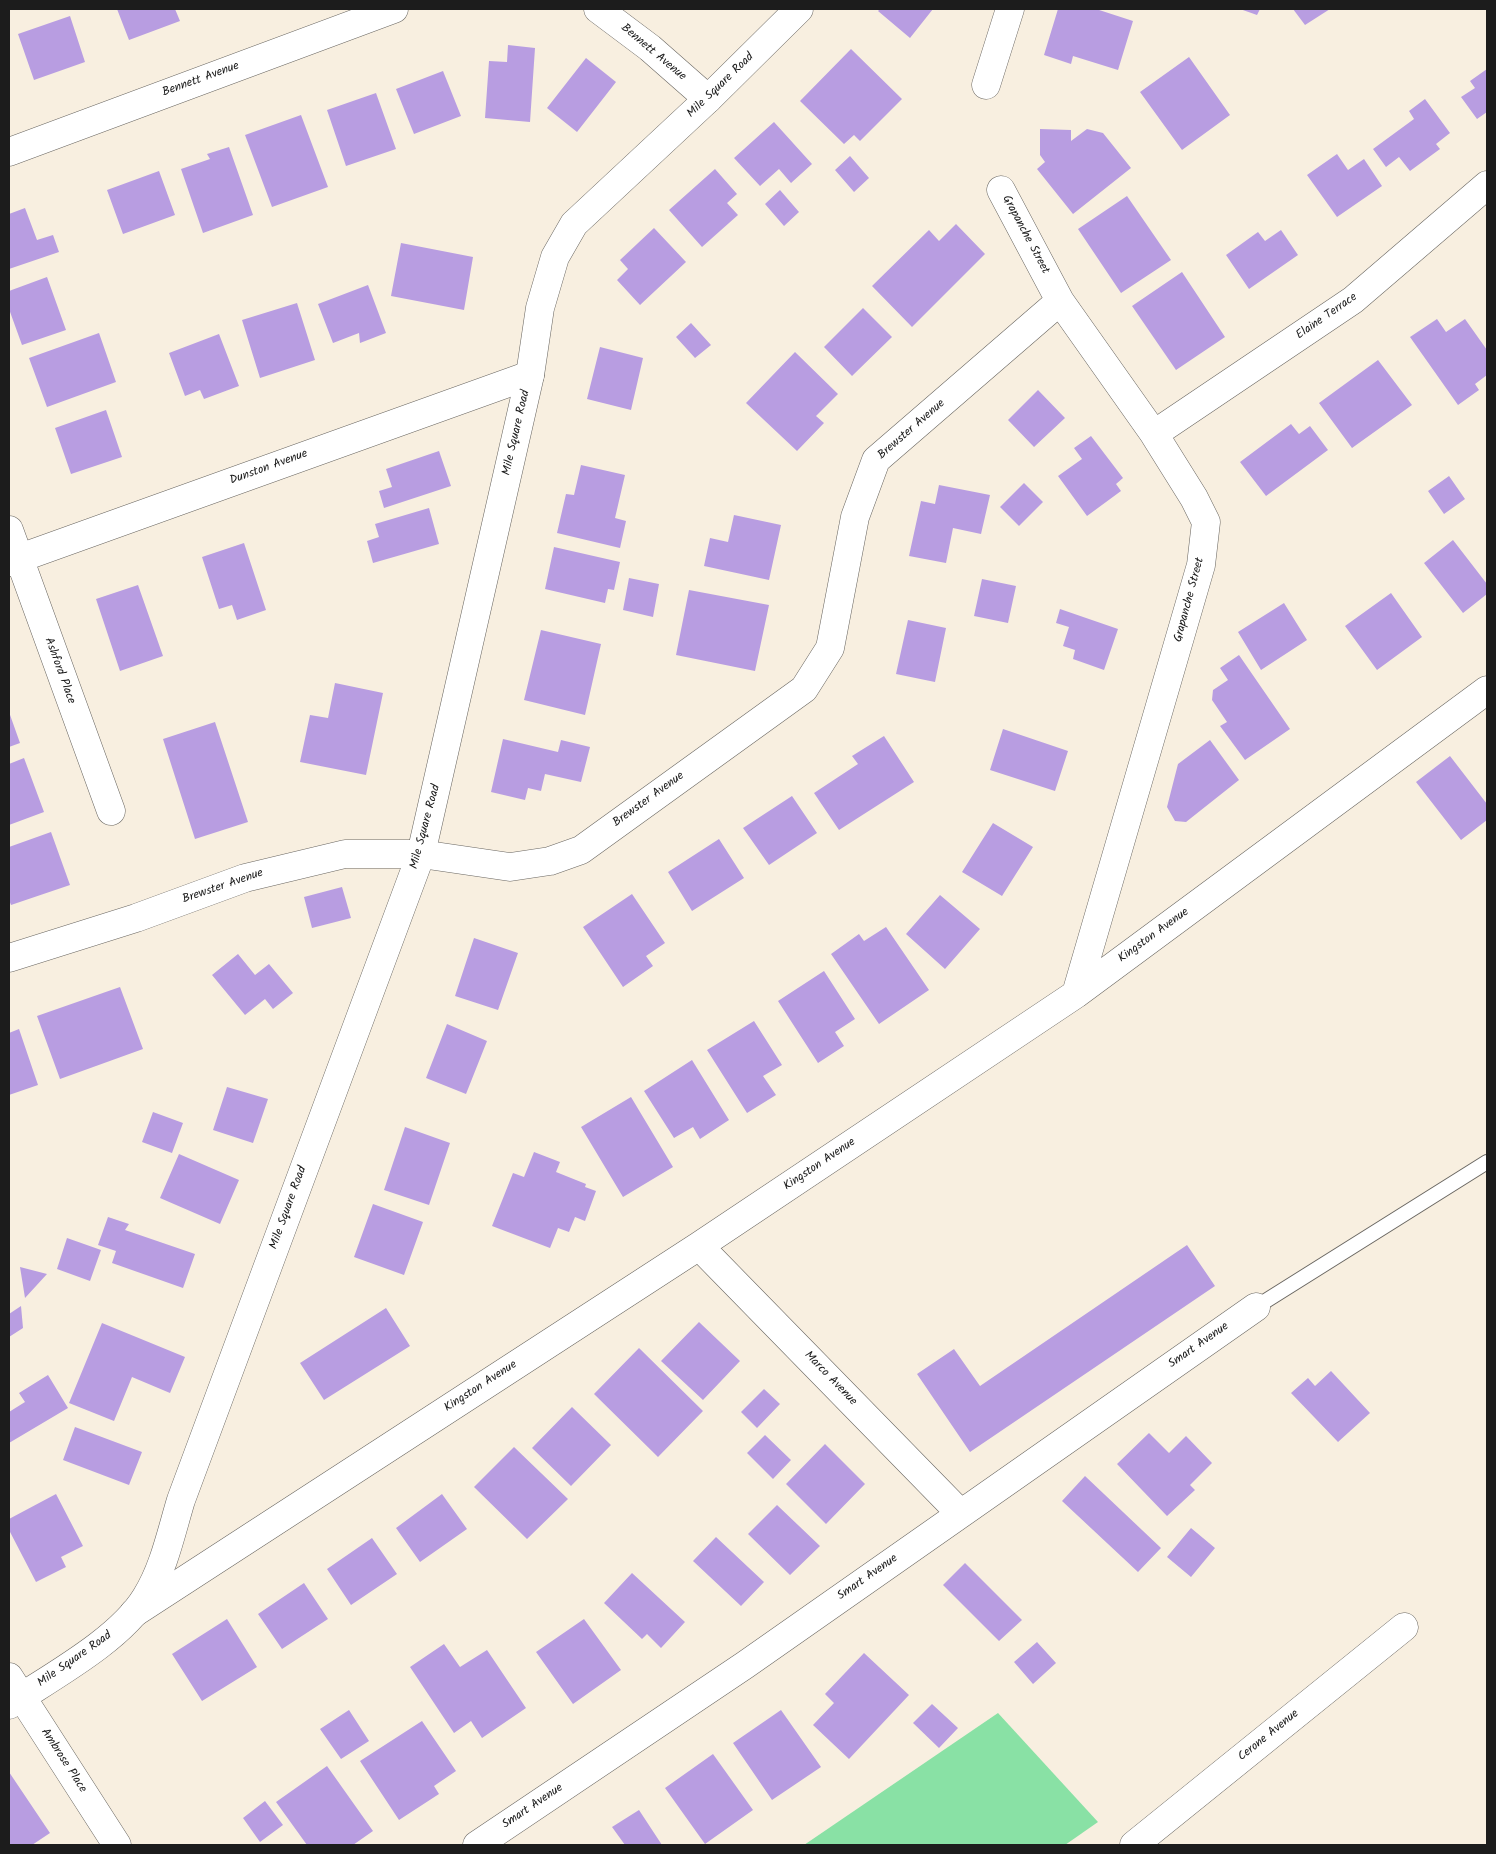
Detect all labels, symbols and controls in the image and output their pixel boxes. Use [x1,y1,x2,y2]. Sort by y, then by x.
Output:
street label: Bennett Avenue [617,22,689,84]
street label: Mile Square Road [685,51,757,121]
street label: Bennett Avenue [161,59,241,101]
street label: Grapanche Street [998,193,1052,277]
street label: Elaine Terrace [1294,291,1360,343]
street label: Mile Square Road [500,389,534,477]
street label: Brewster Avenue [875,397,949,463]
street label: Dunston Avenue [228,447,310,489]
street label: Grapanche Street [1172,556,1208,644]
street label: Ashford Place [40,636,78,706]
street label: Brewster Avenue [611,769,687,831]
street label: Mile Square Road [408,783,444,871]
street label: Brewster Avenue [181,866,265,908]
street label: Kingston Avenue [1116,906,1192,966]
street label: Kingston Avenue [781,1136,859,1194]
street label: Mile Square Road [267,1165,311,1251]
street label: Smart Avenue [1166,1320,1232,1372]
street label: Marco Avenue [801,1349,859,1409]
street label: Kingston Avenue [442,1358,520,1416]
street label: Smart Avenue [835,1552,901,1604]
street label: Mile Square Road [35,1629,115,1691]
street label: Cerone Avenue [1236,1707,1302,1765]
street label: Ambrose Place [37,1726,89,1796]
street label: Smart Avenue [500,1781,566,1833]

